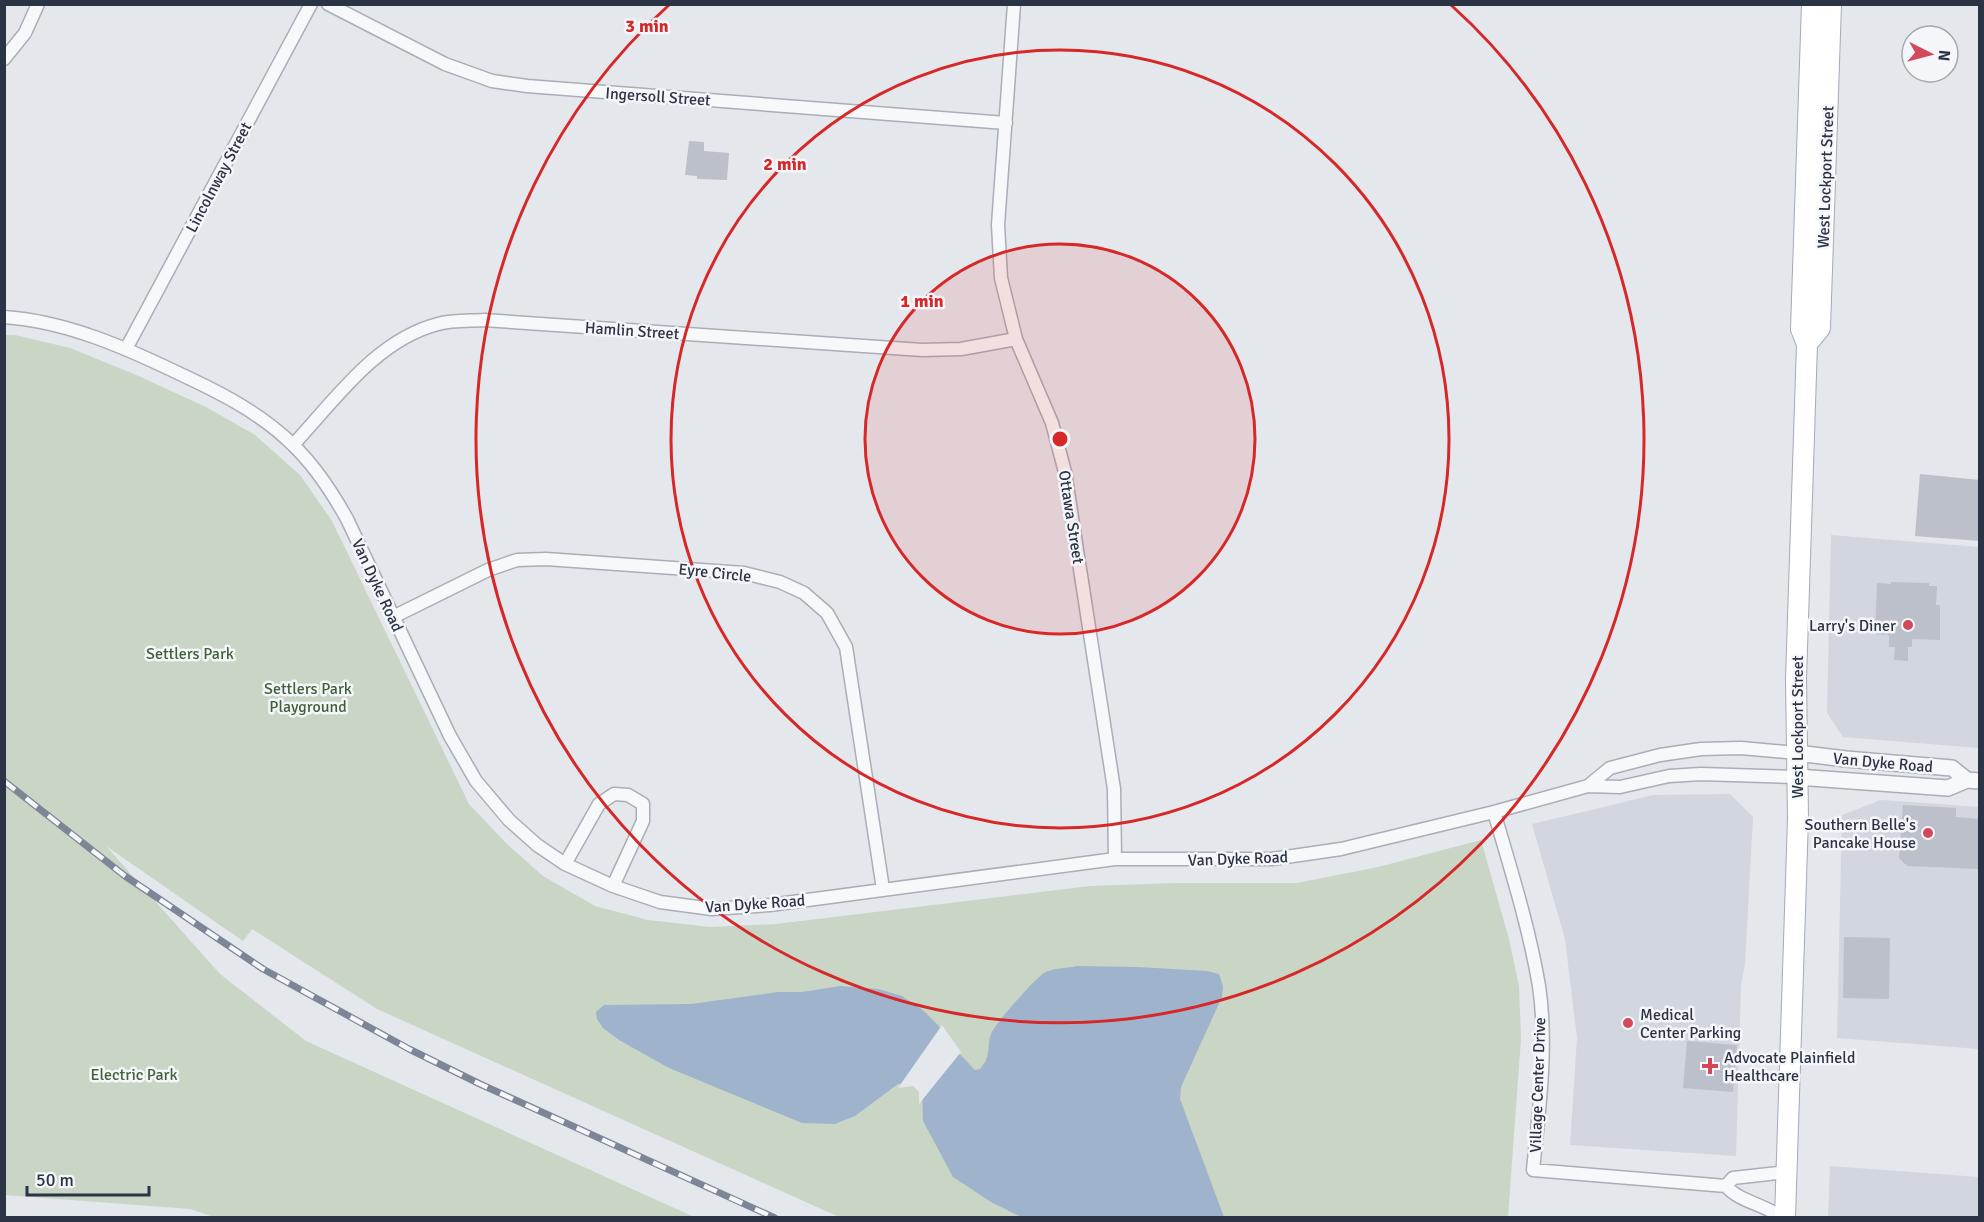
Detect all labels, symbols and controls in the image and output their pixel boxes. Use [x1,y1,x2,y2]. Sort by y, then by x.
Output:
text: 3 min [625,15,669,37]
north arrow [1900,24,1960,84]
text: N [1933,49,1954,62]
street label: Ingersoll Street [605,83,712,111]
street label: West Lockport Street [1814,105,1838,249]
street label: Lincolnway Street [181,119,257,236]
text: 2 min [763,153,807,175]
text: 1 min [900,290,944,312]
street label: Hamlin Street [584,318,680,344]
centre of rings [1050,429,1070,449]
street label: Ottawa Street [1054,469,1088,566]
street label: Van Dyke Road [347,536,407,635]
street label: Eyre Circle [678,559,752,587]
place label: Larry's Diner [1809,616,1896,636]
marker: Larry's Diner [1901,618,1915,632]
park label: Settlers Park [146,644,234,664]
street label: West Lockport Street [1788,655,1808,798]
park label: Settlers Park Playground [264,679,352,717]
street label: Van Dyke Road [1832,749,1934,777]
place label: Southern Belle's Pancake House [1805,815,1916,853]
marker: Southern Belle's Pancake House [1921,826,1935,840]
street label: Van Dyke Road [1188,847,1288,871]
street label: Van Dyke Road [704,891,806,917]
place label: Medical Center Parking [1640,1005,1741,1043]
marker: Medical Center Parking [1621,1016,1635,1030]
street label: Village Center Drive [1526,1017,1550,1153]
place label: Advocate Plainfield Healthcare [1724,1048,1855,1086]
marker: Advocate Plainfield Healthcare [1701,1057,1719,1075]
park label: Electric Park [90,1065,178,1085]
scale bar [27,1159,148,1197]
text: 50 m [36,1169,74,1191]

